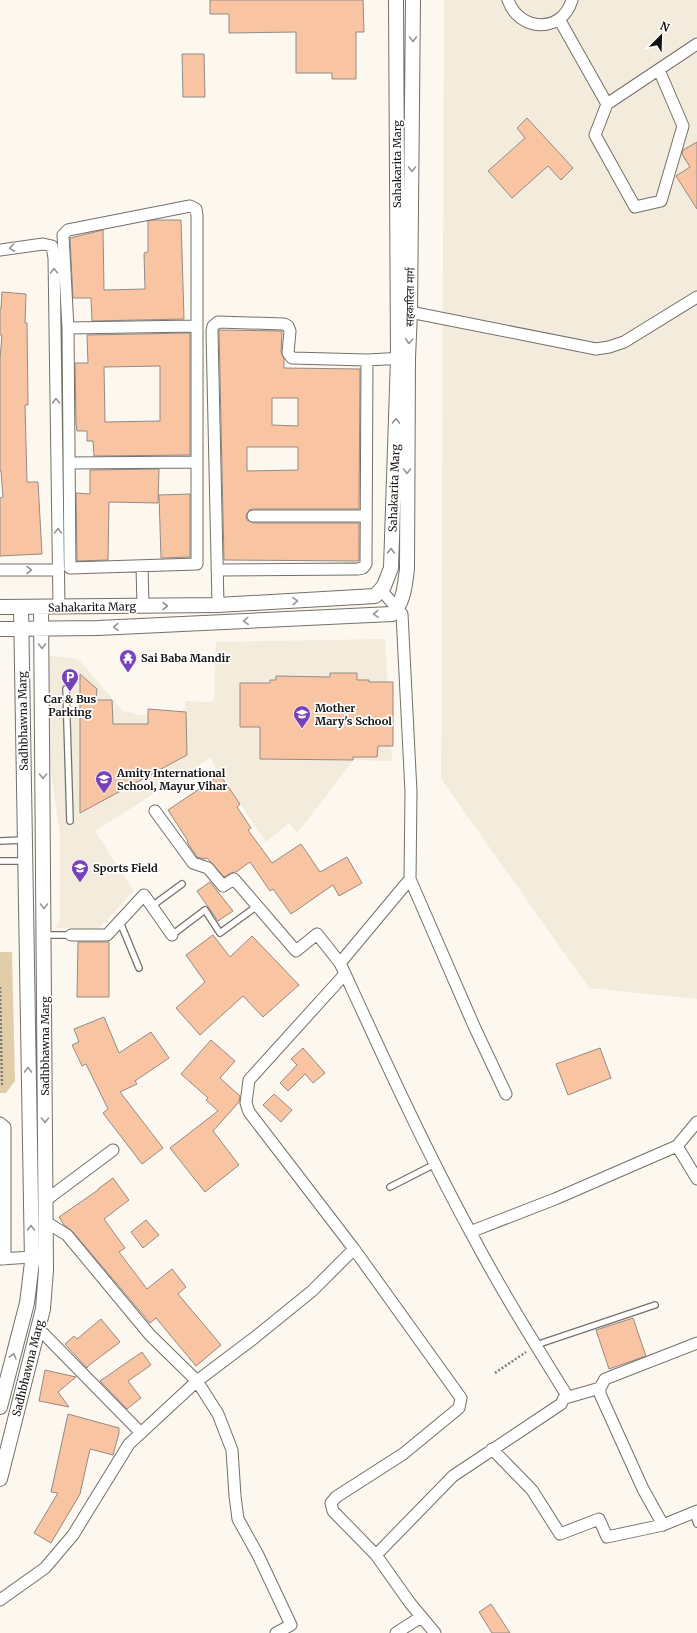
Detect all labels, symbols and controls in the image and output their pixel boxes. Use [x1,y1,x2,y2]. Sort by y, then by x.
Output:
north arrow [641,16,681,56]
text: N [658,19,672,35]
one-way arrow [409,36,417,42]
street label: Sahakarita Marg [390,120,404,208]
one-way arrow [408,166,416,172]
one-way arrow [9,243,15,252]
street label: सहकारिता मार्ग [402,266,418,327]
one-way arrow [50,268,59,274]
one-way arrow [404,338,413,344]
one-way arrow [52,398,60,404]
one-way arrow [392,418,400,424]
street label: Sahakarita Marg [385,443,403,532]
one-way arrow [403,468,411,474]
one-way arrow [54,528,62,534]
one-way arrow [387,548,396,554]
one-way arrow [26,566,32,574]
one-way arrow [292,596,298,605]
street label: Sahakarita Marg [48,599,136,615]
one-way arrow [162,602,168,610]
one-way arrow [373,610,379,619]
one-way arrow [243,616,249,625]
one-way arrow [113,623,119,632]
one-way arrow [38,643,46,649]
temple icon: Sai Baba Mandir [118,648,138,673]
place label: Sai Baba Mandir [141,651,230,665]
parking icon: Car & Bus Parking [60,667,80,692]
street label: Sadhbhawna Marg [15,671,31,771]
place label: Car & Bus Parking [44,692,97,719]
place label: Mother Mary's School [315,701,392,728]
school or university icon: Mother Mary's School [292,704,312,729]
place label: Amity International School, Mayur Vihar [116,766,227,793]
school or university icon: Amity International School, Mayur Vihar [94,769,114,794]
one-way arrow [39,773,47,779]
school or university icon: Sports Field [70,858,90,883]
place label: Sports Field [93,861,158,875]
one-way arrow [40,903,48,909]
street label: Sadhbhawna Marg [38,996,52,1096]
one-way arrow [24,1067,32,1073]
one-way arrow [41,1117,49,1123]
one-way arrow [27,1225,35,1231]
street label: Sadhbhawna Marg [9,1318,47,1418]
one-way arrow [8,1353,17,1360]

